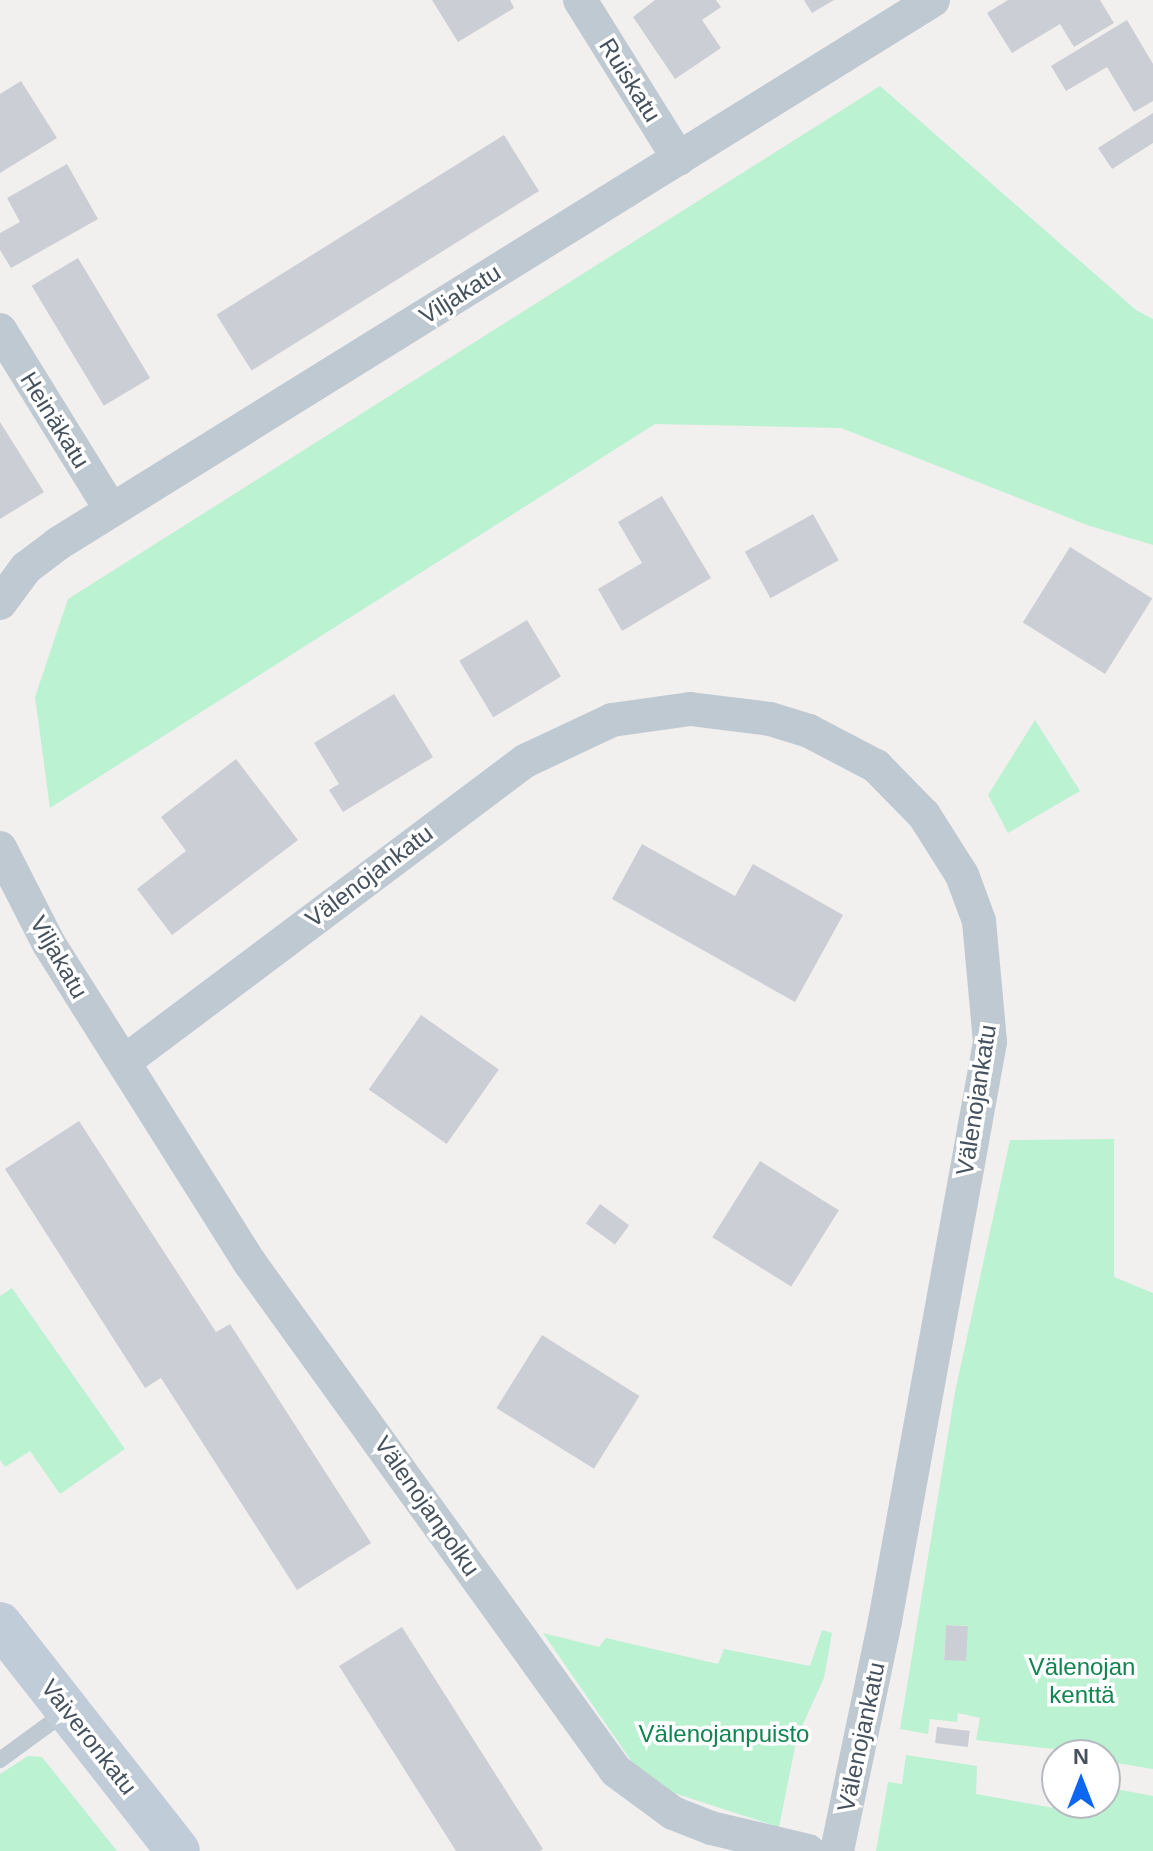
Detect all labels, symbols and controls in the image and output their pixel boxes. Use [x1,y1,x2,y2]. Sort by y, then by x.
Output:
street label: Ruiskatu [593,33,667,127]
street label: Viljakatu [414,258,506,330]
street label: Heinäkatu [14,367,96,473]
street label: Välenojankatu [300,819,438,933]
street label: Viljakatu [24,911,94,1003]
street label: Välenojankatu [950,1023,1002,1177]
street label: Välenojanpolku [368,1431,486,1581]
park label: Välenojan kenttä [1029,1653,1135,1709]
street label: Välenojankatu [831,1660,891,1814]
street label: Vaiveronkatu [35,1674,143,1800]
park label: Välenojanpuisto [639,1720,809,1748]
north arrow [1041,1739,1121,1819]
text: N [1073,1744,1089,1769]

